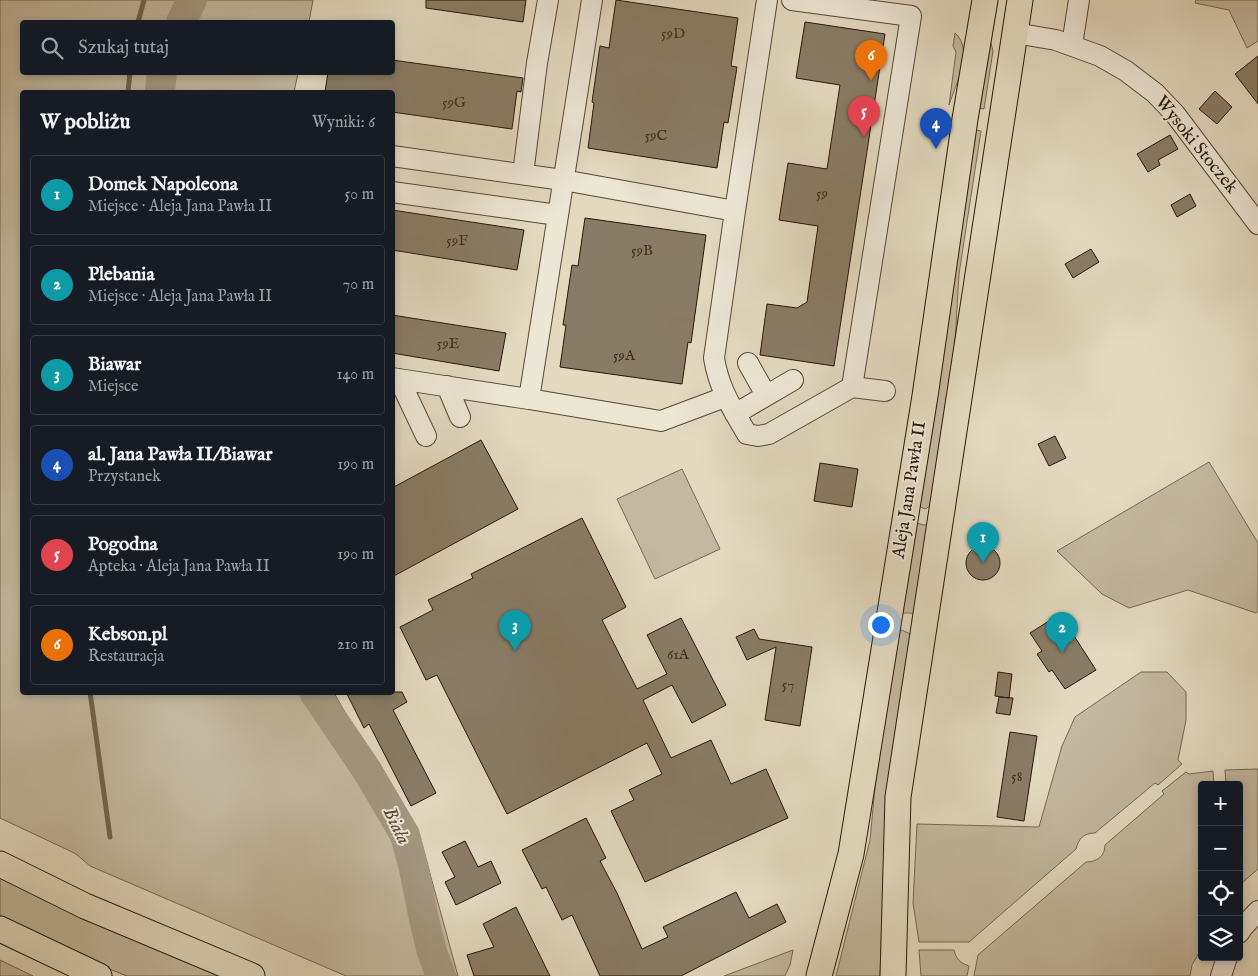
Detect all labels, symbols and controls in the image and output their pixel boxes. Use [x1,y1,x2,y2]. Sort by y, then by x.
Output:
search box [20,20,395,75]
house number: 59D [661,24,685,43]
icon: search [38,34,66,62]
text: Szukaj tutaj [78,36,169,60]
pin: 6 [855,40,887,81]
street label: Wysoki Stoczek [1150,91,1243,199]
house number: 59G [442,93,466,112]
pin: 5 [848,96,880,137]
pin: 4 [920,108,952,149]
text: W pobliżu [40,109,130,136]
text: Wyniki: 6 [312,113,375,133]
house number: 59C [645,126,668,145]
text: Domek Napoleona [88,173,238,197]
house number: 59 [816,184,828,203]
text: 1 [54,185,60,205]
text: 50 m [345,185,374,205]
text: Miejsce · Aleja Jana Pawła II [88,197,272,217]
house number: 59F [446,231,468,250]
house number: 59B [631,241,653,260]
text: Plebania [88,263,155,287]
text: 2 [53,275,61,295]
text: 70 m [343,275,374,295]
text: Miejsce · Aleja Jana Pawła II [88,287,272,307]
house number: 59E [437,334,459,353]
house number: 59A [613,346,636,365]
text: Biawar [88,353,141,377]
text: 3 [54,365,60,385]
text: 140 m [336,365,374,385]
text: Miejsce [88,377,138,397]
street label: Aleja Jana Pawła II [888,419,932,561]
text: al. Jana Pawła II/Biawar [88,443,272,467]
text: 4 [53,455,61,475]
text: 190 m [337,455,374,475]
text: Przystanek [88,467,161,487]
pin: 1 [967,522,999,563]
text: Pogodna [88,533,158,557]
text: 5 [54,545,60,565]
text: 190 m [337,545,374,565]
text: Apteka · Aleja Jana Pawła II [88,557,270,577]
pin: 3 [499,610,531,651]
your location [868,612,894,638]
pin: 2 [1046,612,1078,653]
text: Kebson.pl [88,623,167,647]
text: 6 [54,635,60,655]
text: 210 m [337,635,374,655]
house number: 61A [667,645,690,664]
text: Restauracja [88,647,164,667]
house number: 57 [782,675,794,694]
house number: 58 [1011,767,1023,786]
map controls [1198,781,1243,961]
button: + [1198,781,1243,826]
water label: Biała [377,803,415,849]
button: − [1198,826,1243,871]
button: locate [1198,871,1243,916]
button: layers [1198,916,1243,961]

